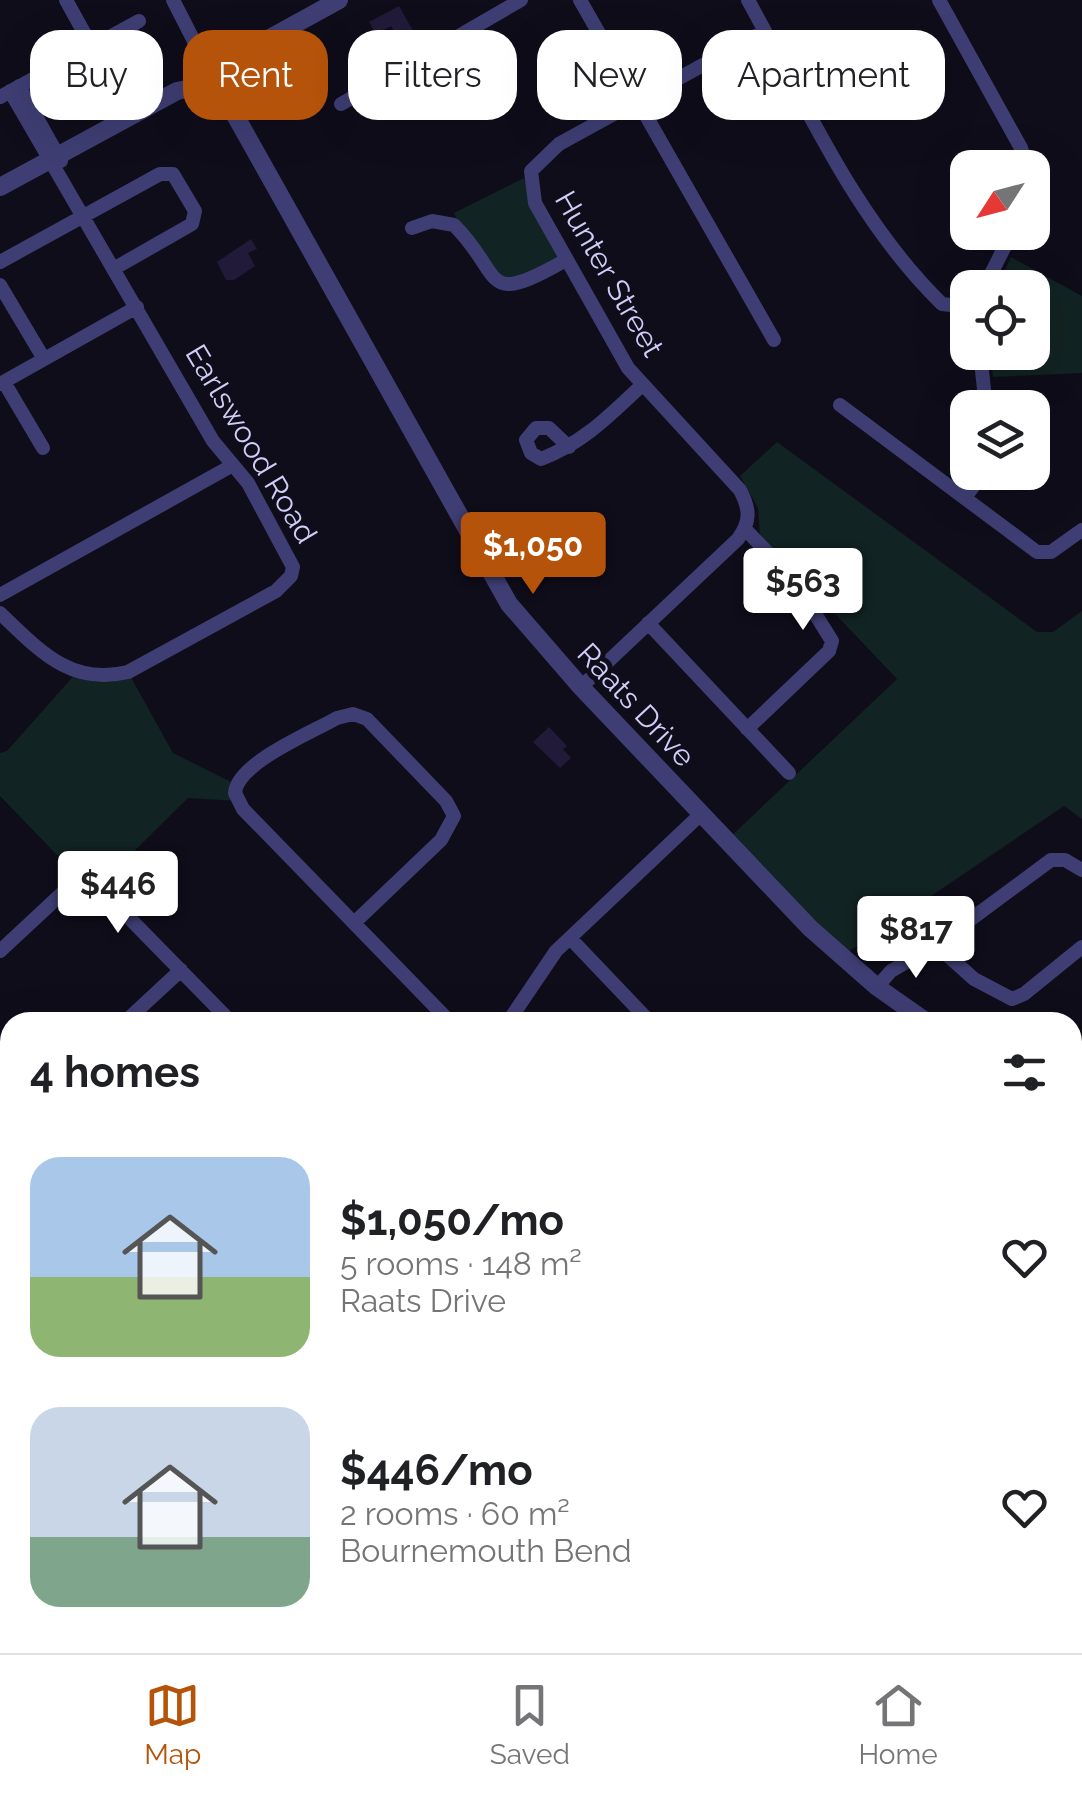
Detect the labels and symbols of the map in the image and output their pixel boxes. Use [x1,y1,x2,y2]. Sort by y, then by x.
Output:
north arrow [950,150,1050,250]
street label: Hunter Street [548,185,671,363]
street label: Earlswood Road [178,338,324,549]
pin: $1,050 [452,512,614,597]
pin: $563 [744,548,862,633]
street label: Raats Drive [570,636,702,774]
pin: $446 [59,851,177,936]
pin: $817 [857,896,975,981]

